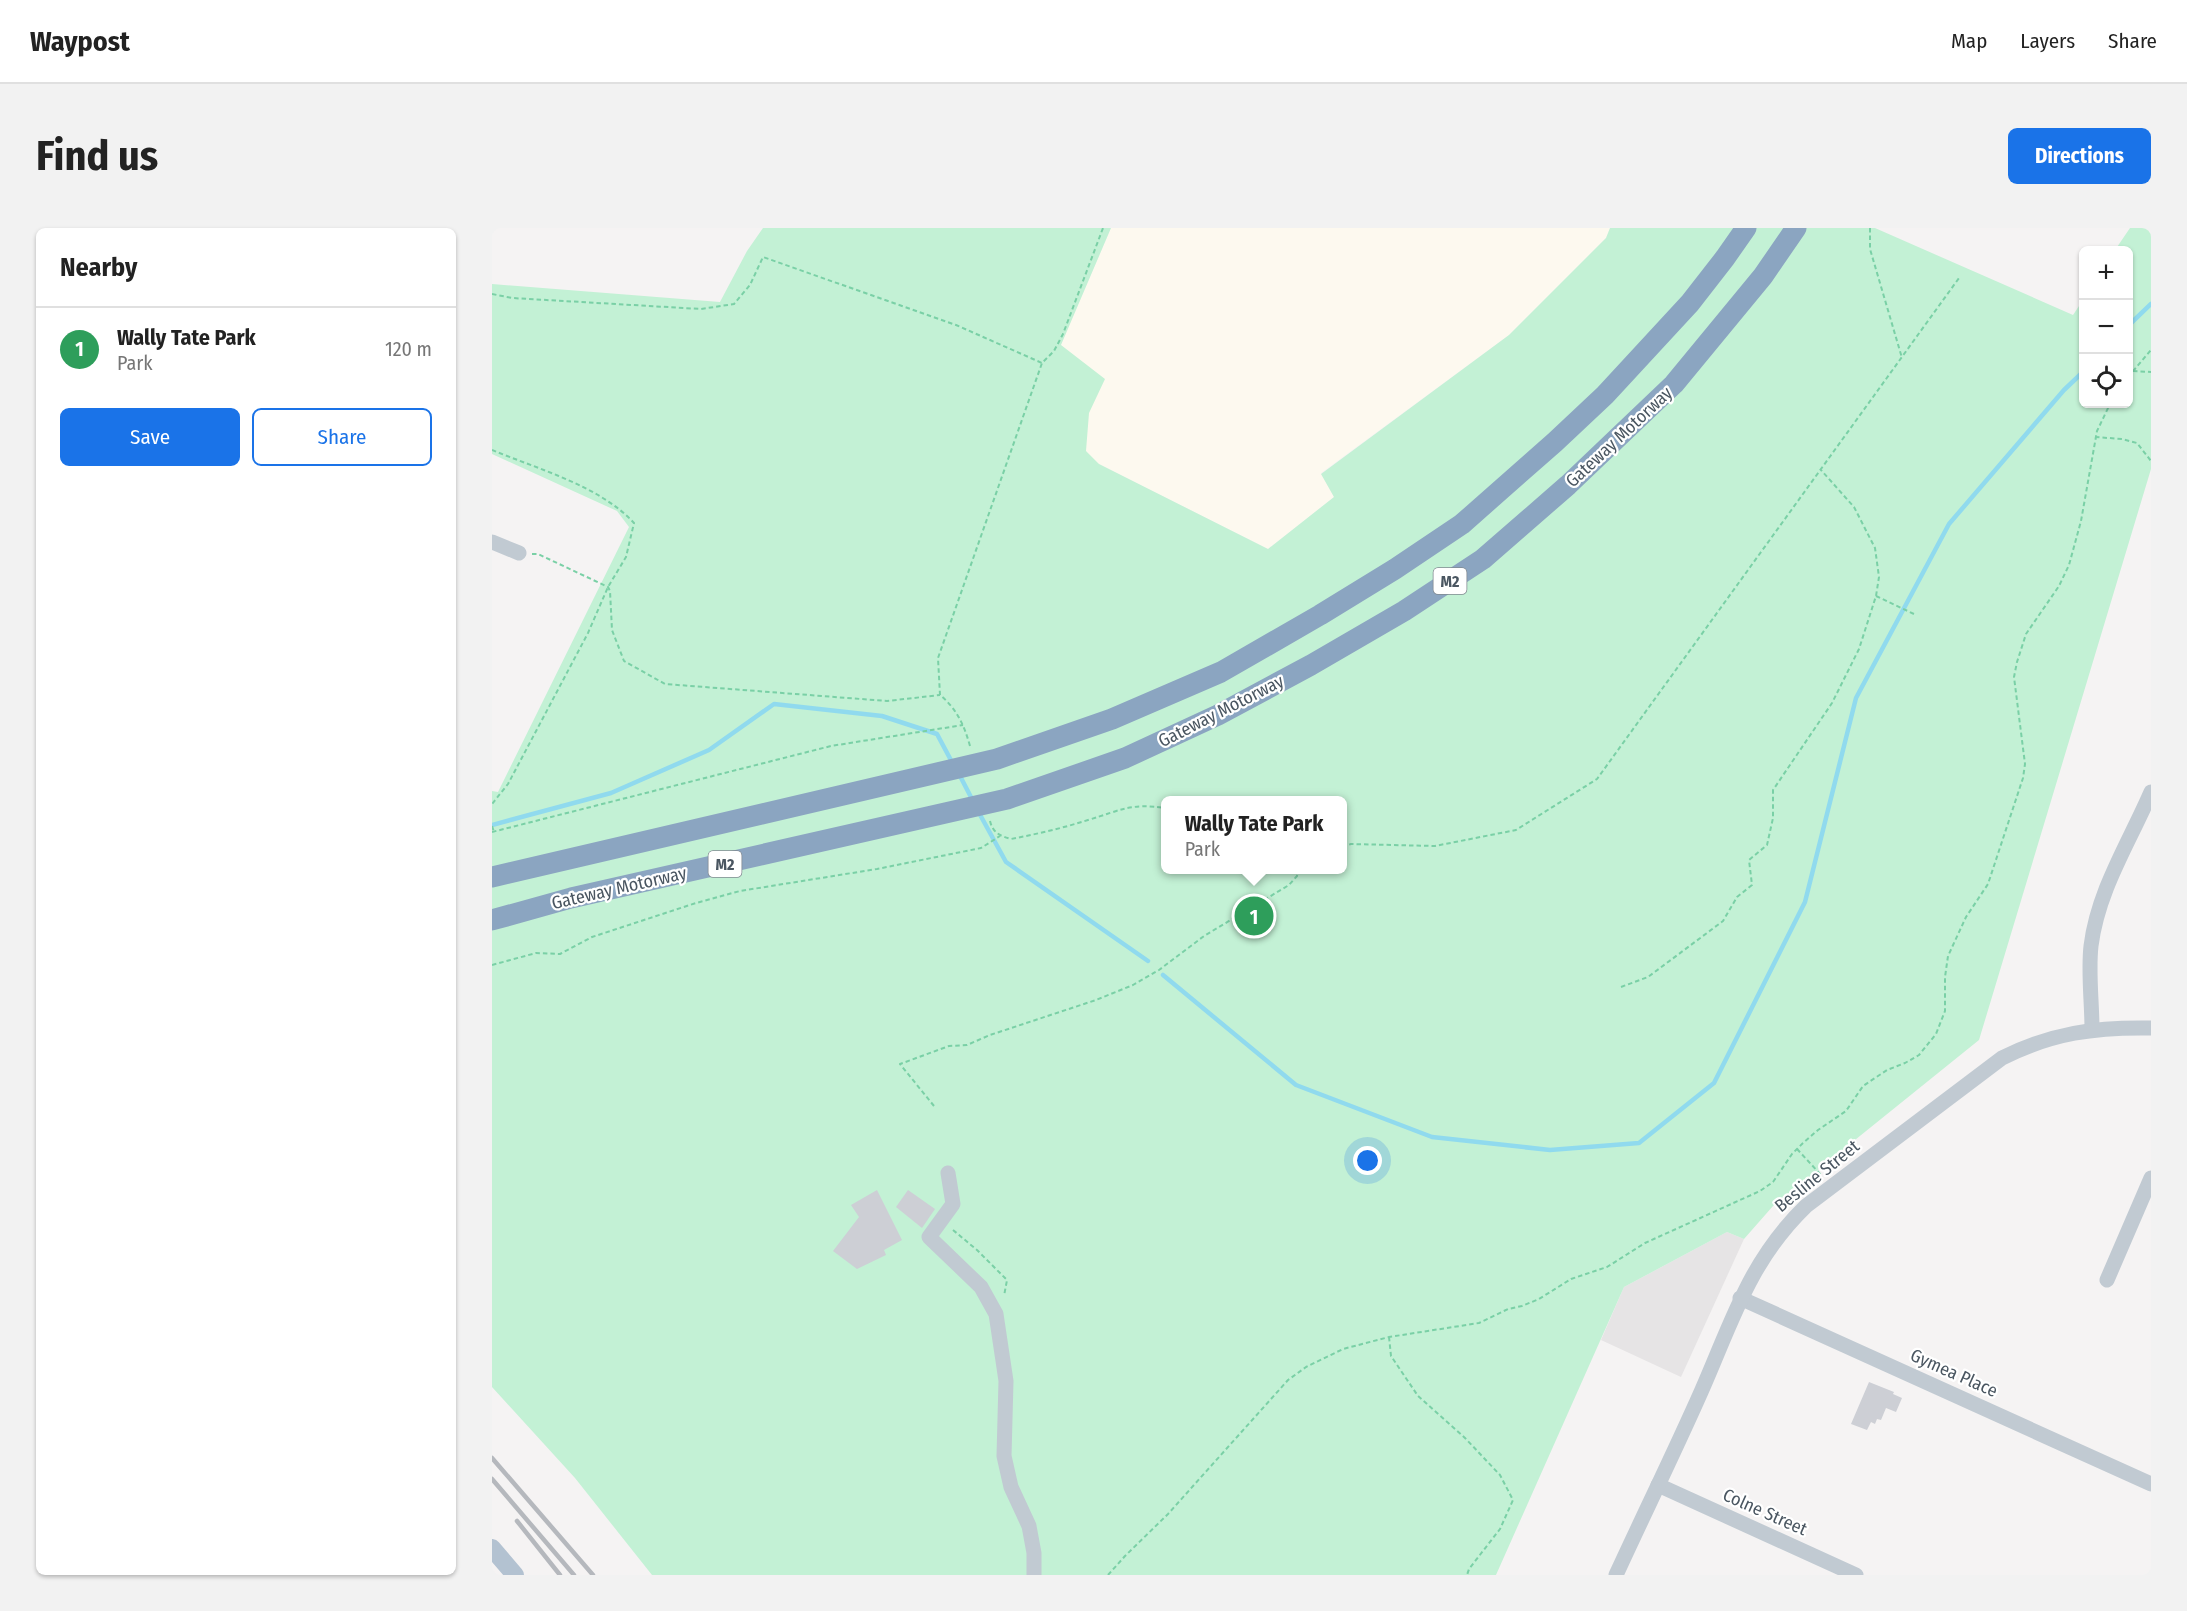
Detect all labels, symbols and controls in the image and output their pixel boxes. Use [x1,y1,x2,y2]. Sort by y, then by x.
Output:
text: Waypost [30,25,130,58]
text: Map [1951,28,1987,54]
text: Layers [2020,28,2075,54]
text: Share [2108,28,2157,54]
button: Directions [2008,128,2151,184]
text: Find us [36,131,158,181]
map controls [2079,246,2133,408]
button: + [2079,246,2133,300]
text: Nearby [60,252,137,283]
button: − [2079,300,2133,354]
text: Wally Tate Park [117,324,256,351]
text: 1 [75,337,84,361]
text: 120 m [385,337,432,361]
text: Park [117,351,153,375]
button: locate [2079,354,2133,408]
street label: Gateway Motorway [1561,382,1677,492]
button: Save [60,408,240,466]
button: Share [252,408,432,466]
road number: M2 [1434,568,1466,594]
street label: Gateway Motorway [1155,670,1287,752]
popup [1161,796,1347,874]
text: Wally Tate Park [1185,810,1323,837]
text: Park [1185,837,1220,861]
road number: M2 [708,851,742,877]
street label: Gateway Motorway [549,862,689,914]
pin: 1 [1234,894,1274,938]
street label: Besline Street [1770,1135,1864,1217]
your location [1353,1146,1382,1175]
street label: Gymea Place [1907,1344,2001,1402]
street label: Colne Street [1719,1484,1811,1540]

